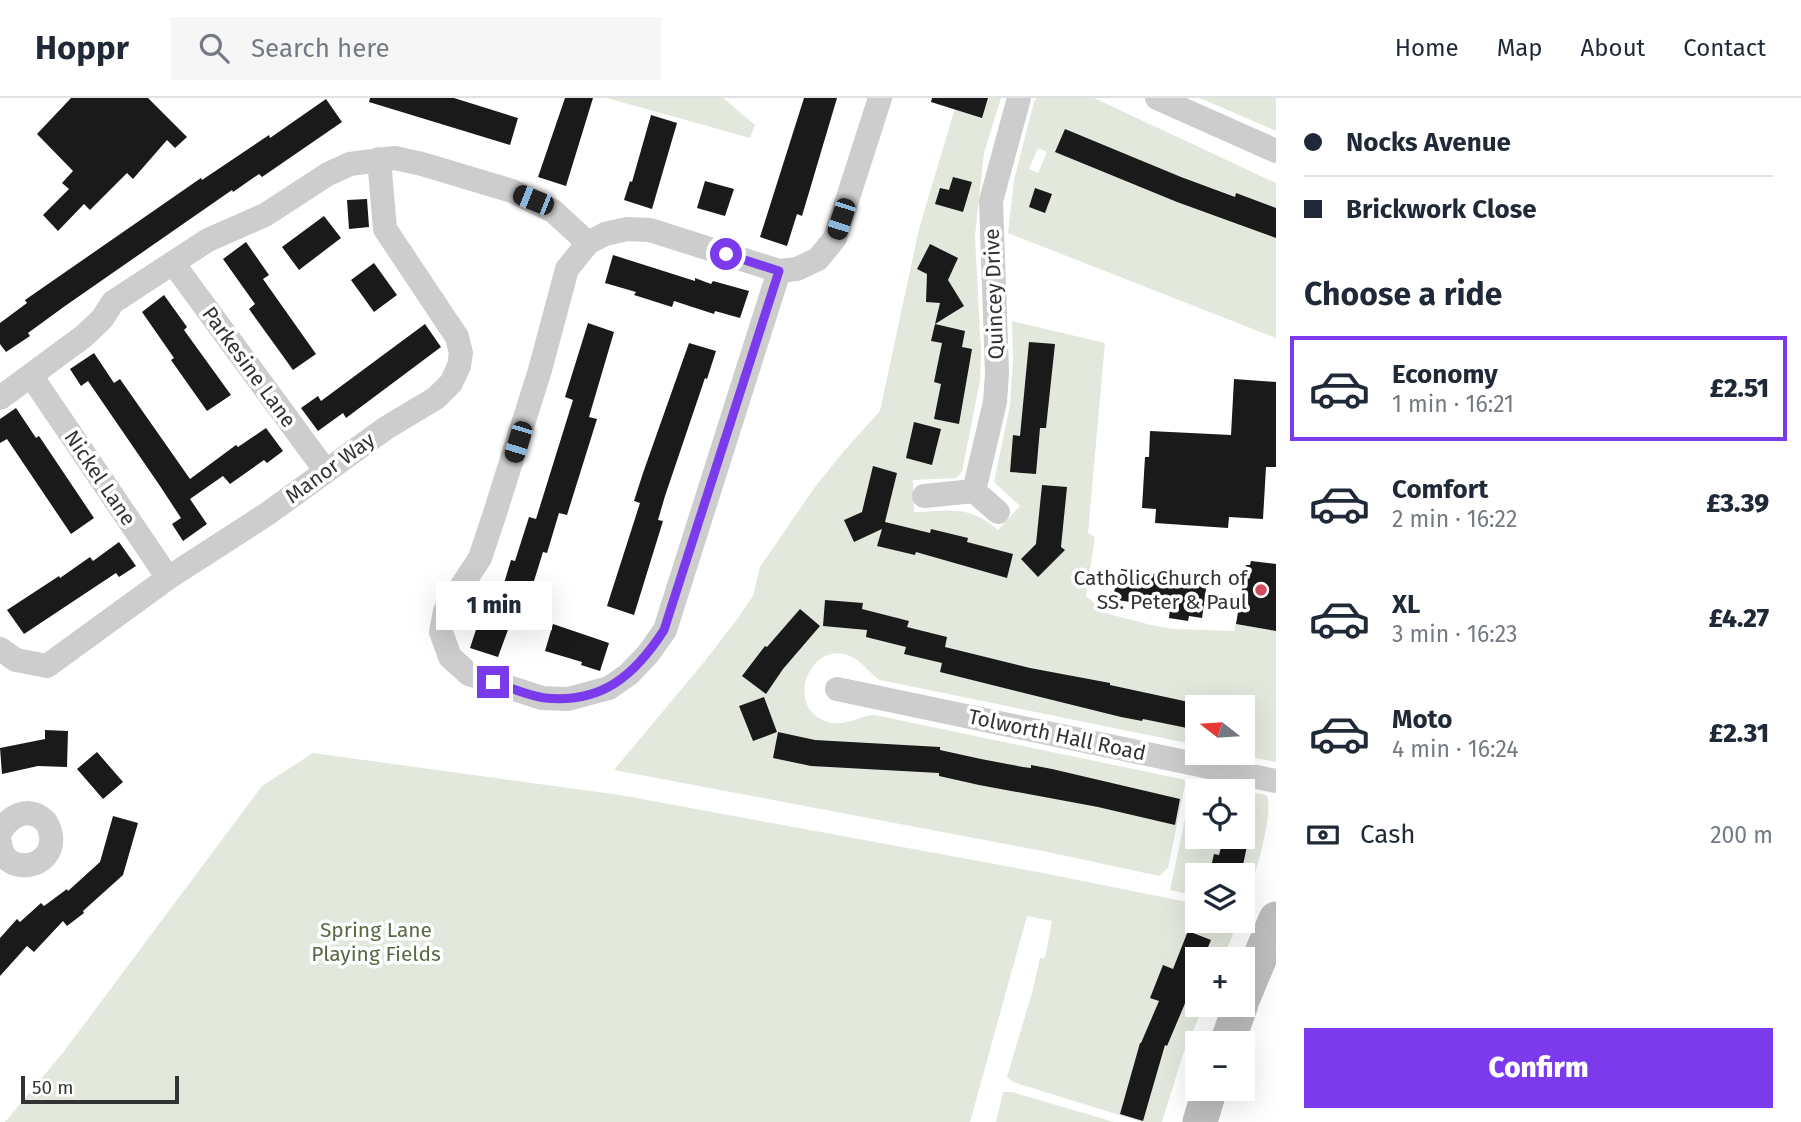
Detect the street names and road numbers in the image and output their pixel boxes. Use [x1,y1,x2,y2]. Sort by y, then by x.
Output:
street label: Quincey Drive [979,228,1009,360]
street label: Parkesine Lane [196,301,302,433]
street label: Nickel Lane [59,425,141,531]
street label: Manor Way [280,426,380,509]
street label: Tolworth Hall Road [966,703,1148,767]

